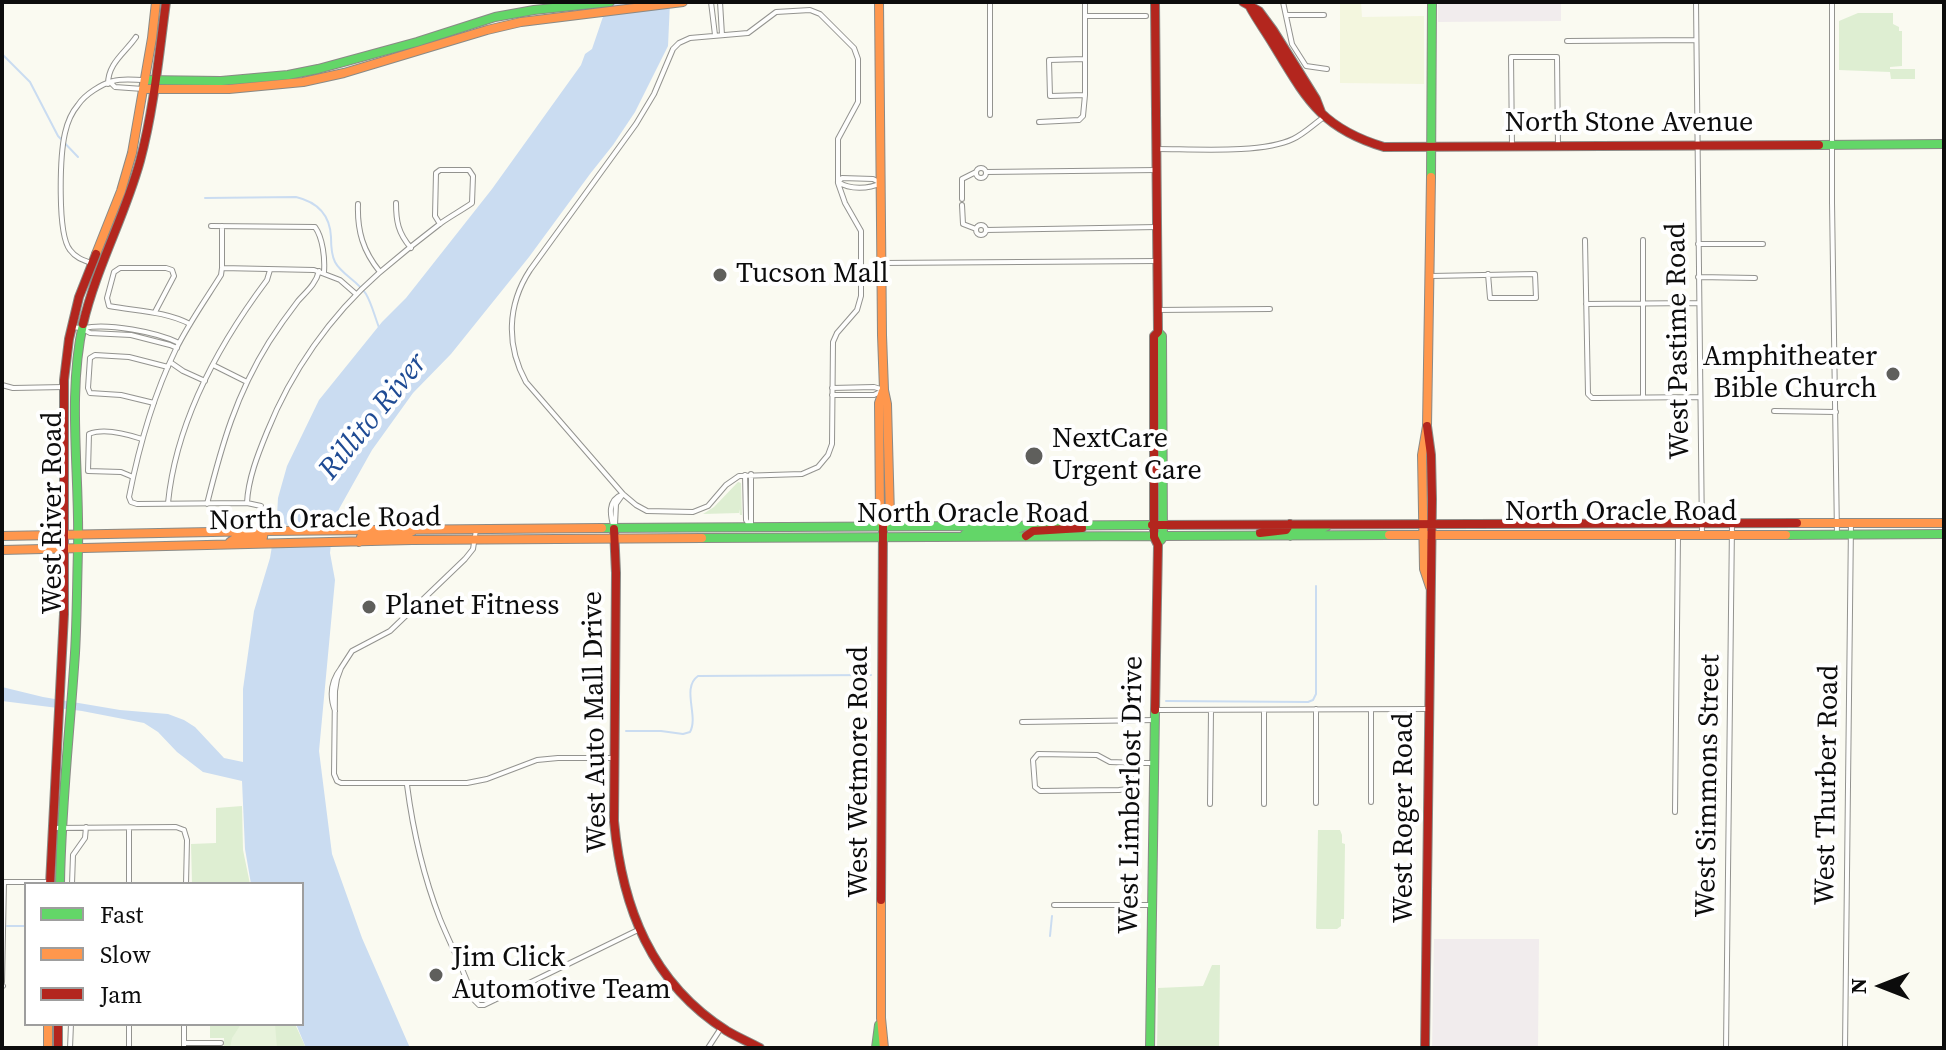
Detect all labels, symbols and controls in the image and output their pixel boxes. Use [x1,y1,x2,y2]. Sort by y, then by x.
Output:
street label: North Stone Avenue [1505,107,1753,141]
street label: West Pastime Road [1660,222,1698,460]
place label: Tucson Mall [736,258,889,292]
marker: Tucson Mall [711,266,729,284]
place label: Amphitheater Bible Church [1703,341,1877,407]
water label: Rillito River [312,347,436,487]
marker: Amphitheater Bible Church [1884,365,1902,383]
street label: West River Road [37,412,71,614]
place label: NextCare Urgent Care [1052,423,1202,489]
marker: NextCare Urgent Care [1023,445,1045,467]
street label: North Oracle Road [1505,496,1737,530]
street label: North Oracle Road [857,498,1089,532]
street label: North Oracle Road [209,501,441,539]
place label: Planet Fitness [385,590,559,624]
street label: West Auto Mall Drive [577,591,615,853]
marker: Planet Fitness [360,598,378,616]
street label: West Wetmore Road [843,646,877,898]
street label: West Simmons Street [1690,654,1728,918]
street label: West Limberlost Drive [1113,656,1151,934]
street label: West Thurber Road [1809,664,1847,906]
street label: West Roger Road [1388,713,1422,923]
legend [24,882,304,1026]
text: Fast [100,898,143,931]
text: Slow [100,938,151,971]
place label: Jim Click Automotive Team [452,942,671,1008]
north arrow [1842,946,1922,1026]
marker: Jim Click Automotive Team [427,966,445,984]
text: Jam [100,978,142,1011]
text: N [1843,978,1873,994]

